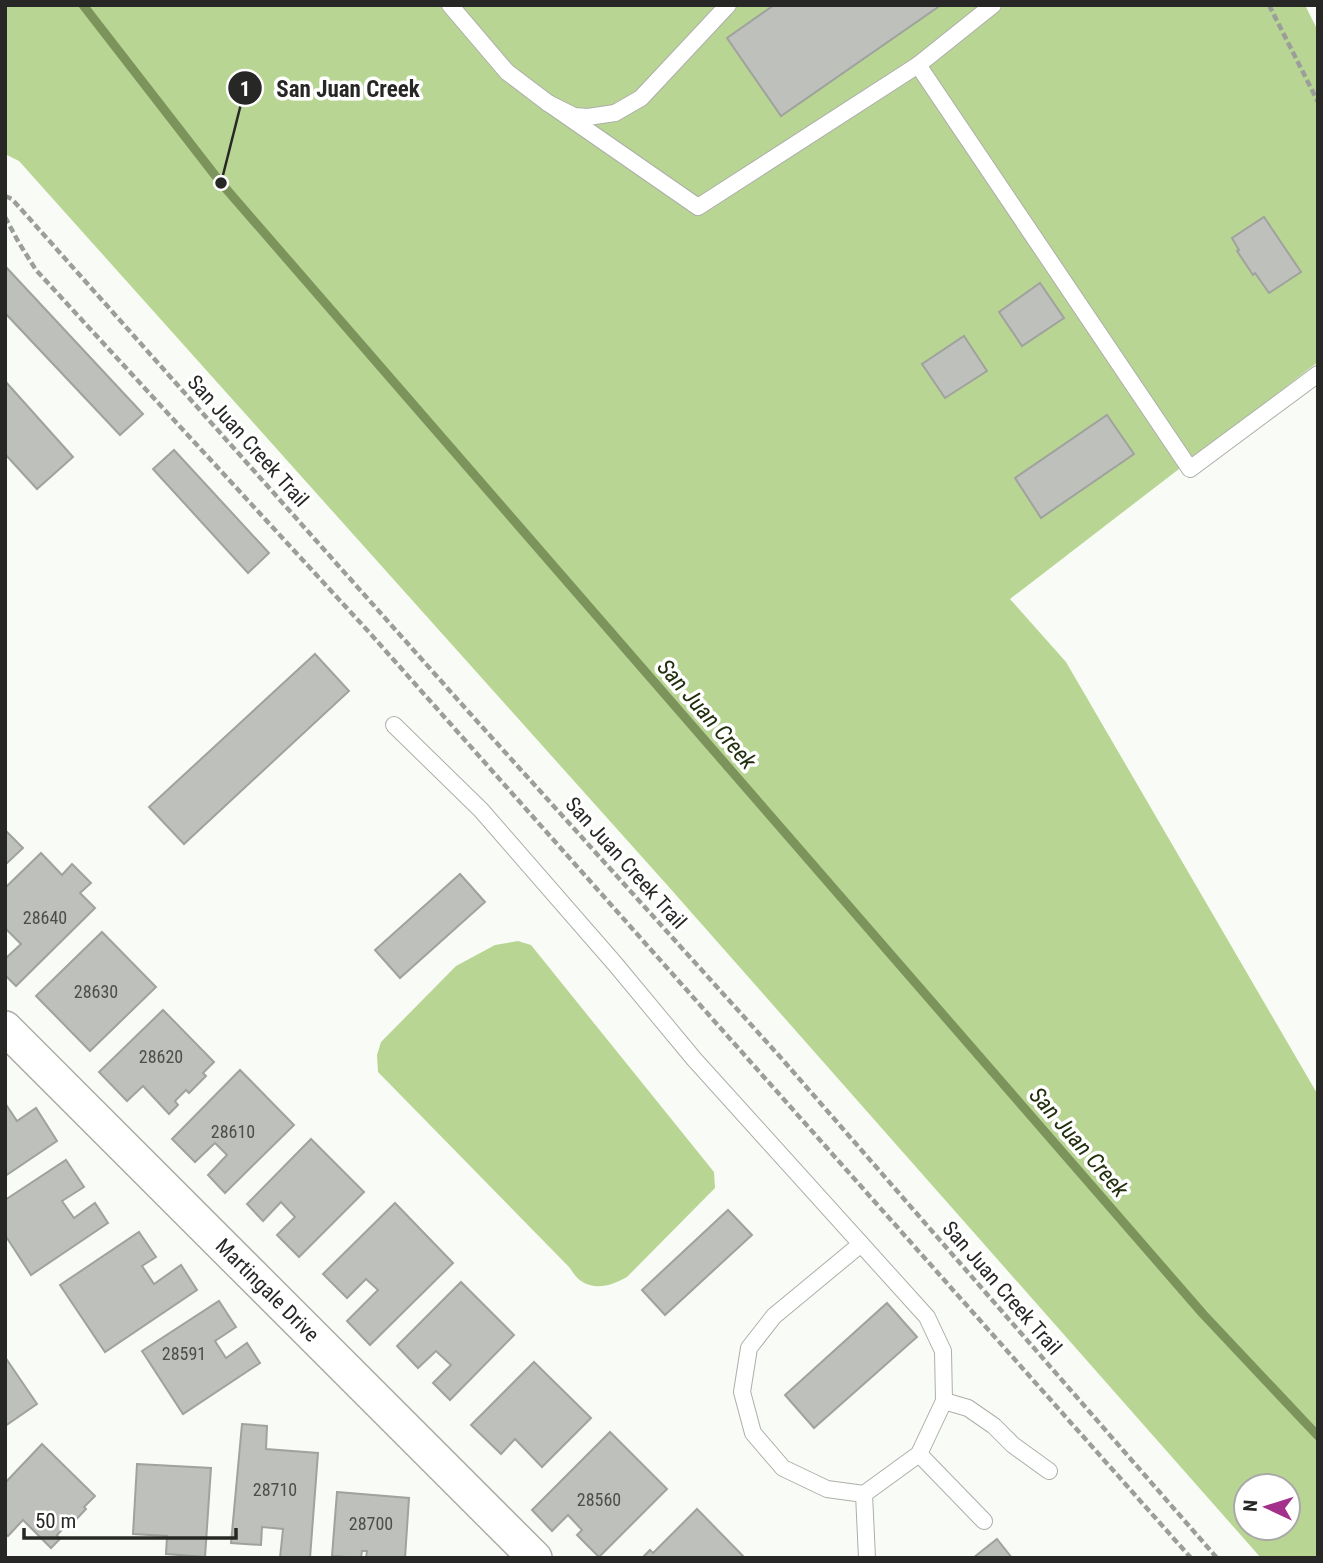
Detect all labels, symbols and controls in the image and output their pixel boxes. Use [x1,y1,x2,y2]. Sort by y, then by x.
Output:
callout: San Juan Creek [227,66,434,110]
text: San Juan Creek [276,76,421,103]
text: 1 [240,77,250,101]
street label: San Juan Creek Trail [183,370,313,512]
water label: San Juan Creek [652,654,762,776]
street label: San Juan Creek Trail [561,792,691,934]
house number: 28640 [23,907,67,928]
house number: 28630 [74,981,118,1002]
house number: 28620 [139,1046,183,1067]
water label: San Juan Creek [1024,1082,1134,1204]
house number: 28610 [211,1121,255,1142]
street label: San Juan Creek Trail [938,1216,1066,1360]
street label: Martingale Drive [211,1234,324,1347]
house number: 28591 [162,1343,206,1364]
north arrow [1232,1472,1302,1542]
house number: 28710 [253,1479,297,1500]
house number: 28560 [577,1489,621,1510]
scale bar [24,1496,236,1540]
text: N [1239,1499,1262,1512]
text: 50 m [35,1509,76,1533]
house number: 28700 [349,1513,393,1534]

